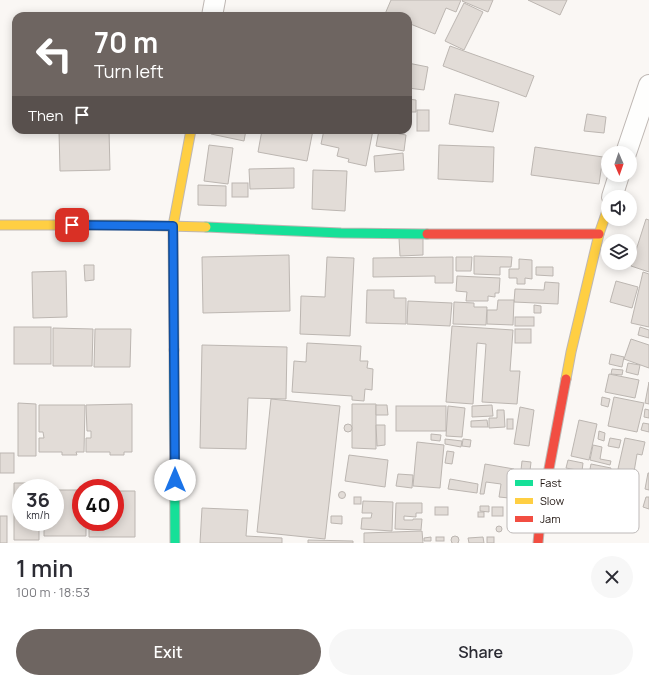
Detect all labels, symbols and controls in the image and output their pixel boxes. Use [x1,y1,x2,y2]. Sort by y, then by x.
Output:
text: 70 m [94,23,158,61]
icon: left [28,28,80,80]
text: Turn left [94,59,164,83]
icon: arrive [71,104,93,126]
text: Then [28,105,63,126]
north arrow [601,146,637,182]
map controls [601,146,637,270]
button: sound [601,190,637,226]
pin [55,208,89,242]
icon: arrive [61,214,83,236]
button: layers [601,234,637,270]
position arrow [154,459,196,501]
legend [507,469,639,533]
text: Fast [540,475,562,490]
speed limit sign: 40 [72,479,124,531]
text: 36 [26,486,50,513]
text: Slow [540,493,565,508]
text: km/h [26,508,50,522]
text: Jam [540,511,561,526]
text: 1 min [16,551,73,584]
button: close [591,556,633,598]
text: 100 m · 18:53 [16,583,90,601]
button: Exit [16,629,321,675]
button: Share [329,629,633,675]

